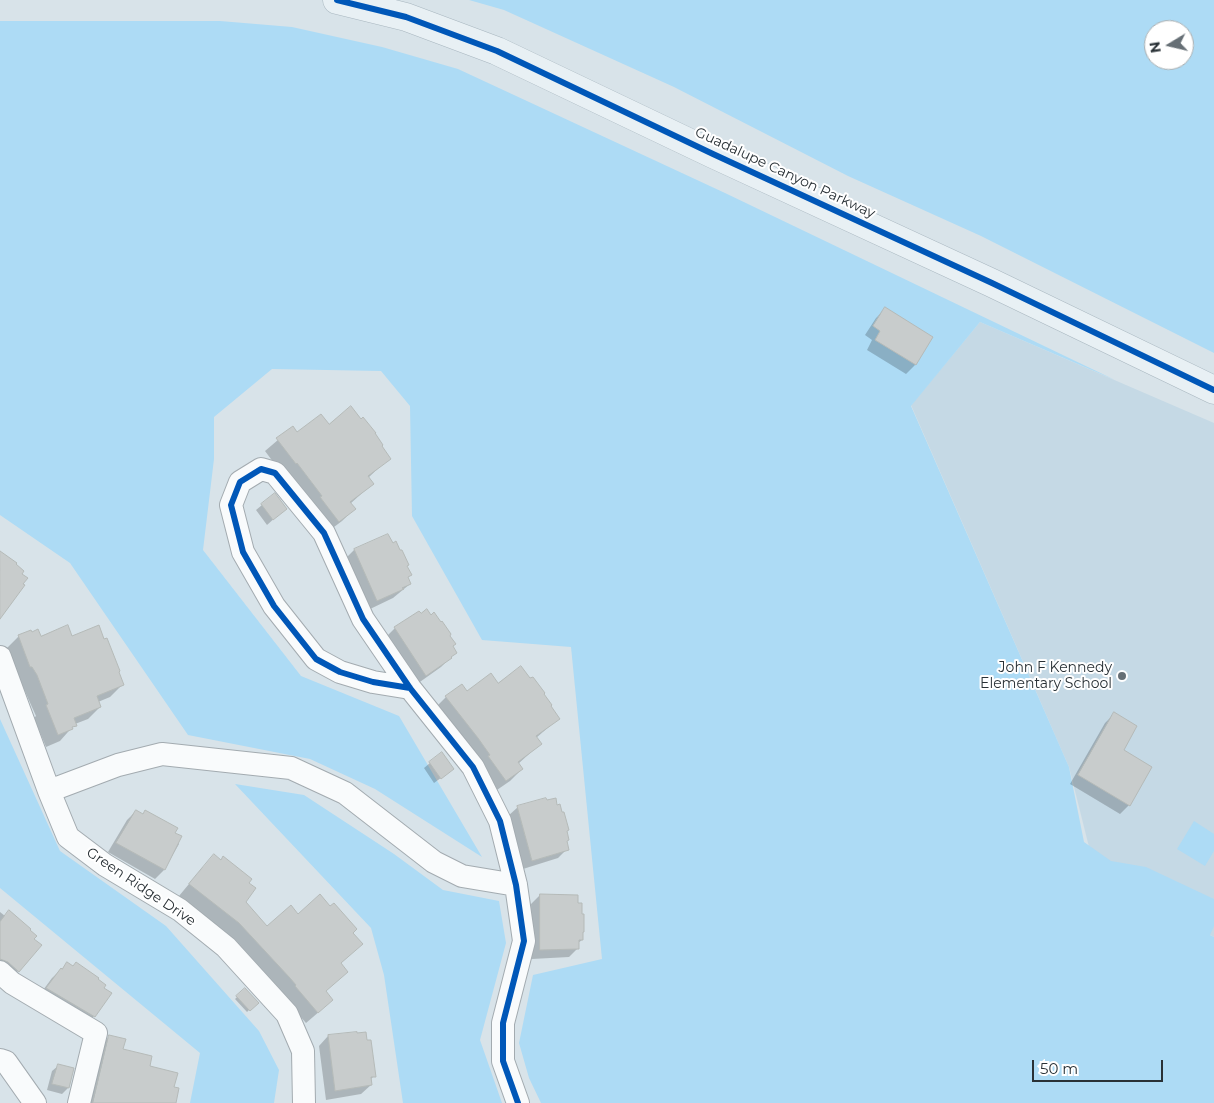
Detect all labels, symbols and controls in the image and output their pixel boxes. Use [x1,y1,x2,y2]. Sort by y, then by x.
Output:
north arrow [1144,20,1194,70]
text: N [1145,40,1165,54]
street label: Guadalupe Canyon Parkway [692,124,878,222]
place label: John F Kennedy Elementary School [980,660,1112,692]
marker: John F Kennedy Elementary School [1116,670,1128,682]
street label: Green Ridge Drive [83,844,199,930]
scale bar [1034,1050,1165,1082]
text: 50 m [1040,1059,1078,1078]

